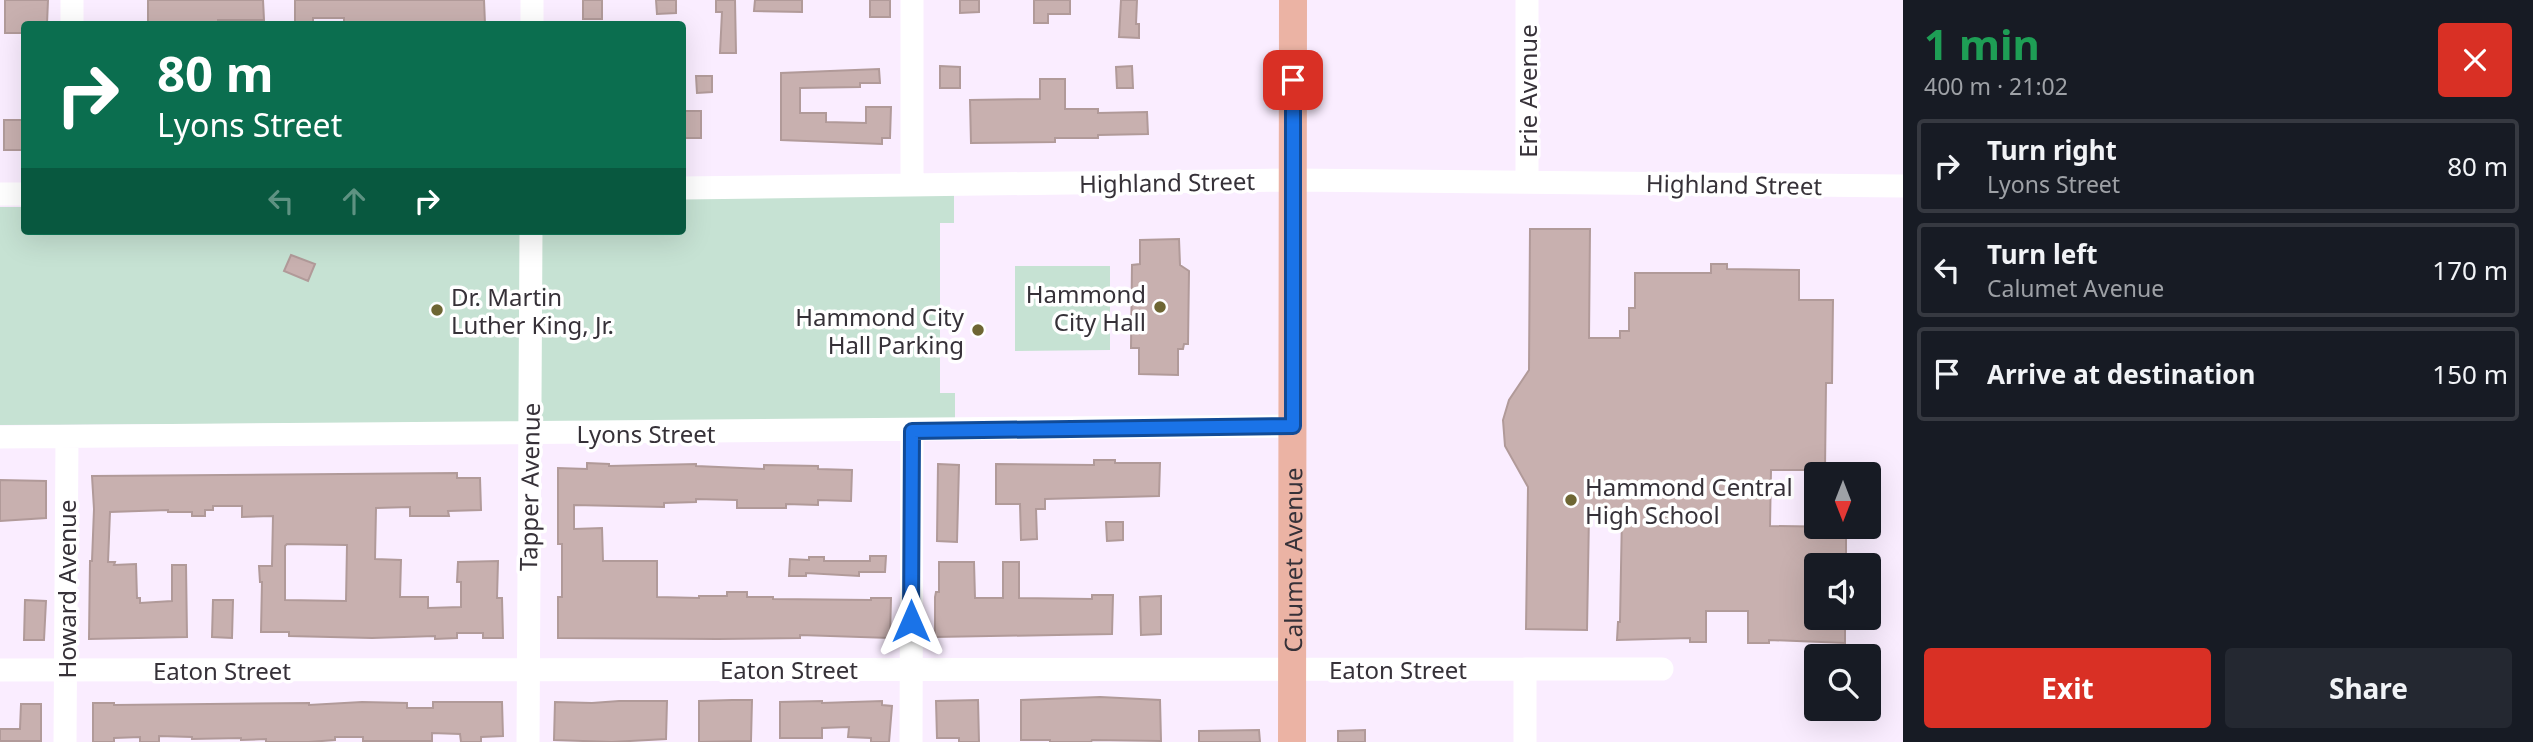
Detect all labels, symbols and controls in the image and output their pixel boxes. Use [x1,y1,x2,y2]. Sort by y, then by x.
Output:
text: 1 min [1924,15,2040,72]
button: close [2438,23,2512,97]
street label: Erie Avenue [1511,24,1544,158]
text: 80 m [157,40,274,106]
icon: right [42,49,133,140]
pin [1263,50,1323,110]
icon: arrive [1274,61,1312,99]
text: 400 m · 21:02 [1924,70,2068,102]
text: Lyons Street [157,103,342,146]
text: Turn right [1987,132,2117,168]
icon: right [1928,147,1966,185]
text: 80 m [2447,148,2508,184]
street label: Highland Street [1079,164,1256,200]
street label: Highland Street [1646,166,1823,202]
text: Lyons Street [1987,168,2120,200]
icon: left [262,182,300,220]
icon: ahead [335,182,373,220]
icon: right [408,182,446,220]
text: Turn left [1987,236,2098,272]
icon: left [1928,251,1966,289]
text: 170 m [2432,252,2508,288]
text: Calumet Avenue [1987,272,2164,304]
place label: Hammond City Hall [1026,277,1146,338]
place label: Dr. Martin Luther King, Jr. [451,280,614,341]
marker: Hammond City Hall [1152,299,1168,315]
place label: Hammond City Hall Parking [795,300,965,361]
marker: Dr. Martin Luther King, Jr. [429,302,445,318]
marker: Hammond City Hall Parking [970,322,986,338]
icon: arrive [1928,355,1966,393]
text: Arrive at destination [1987,356,2256,392]
text: 150 m [2432,356,2508,392]
street label: Tapper Avenue [511,403,547,571]
street label: Lyons Street [577,417,716,450]
north arrow [1804,462,1881,539]
map controls [1804,462,1881,721]
street label: Calumet Avenue [1276,468,1309,652]
place label: Hammond Central High School [1585,470,1793,531]
marker: Hammond Central High School [1563,492,1579,508]
street label: Howard Avenue [50,500,83,678]
button: sound [1804,553,1881,630]
position arrow [874,584,948,658]
button: search [1804,644,1881,721]
button: Exit [1924,648,2211,728]
button: Share [2225,648,2512,728]
street label: Eaton Street [720,653,858,686]
street label: Eaton Street [1329,653,1467,686]
street label: Eaton Street [153,654,291,687]

